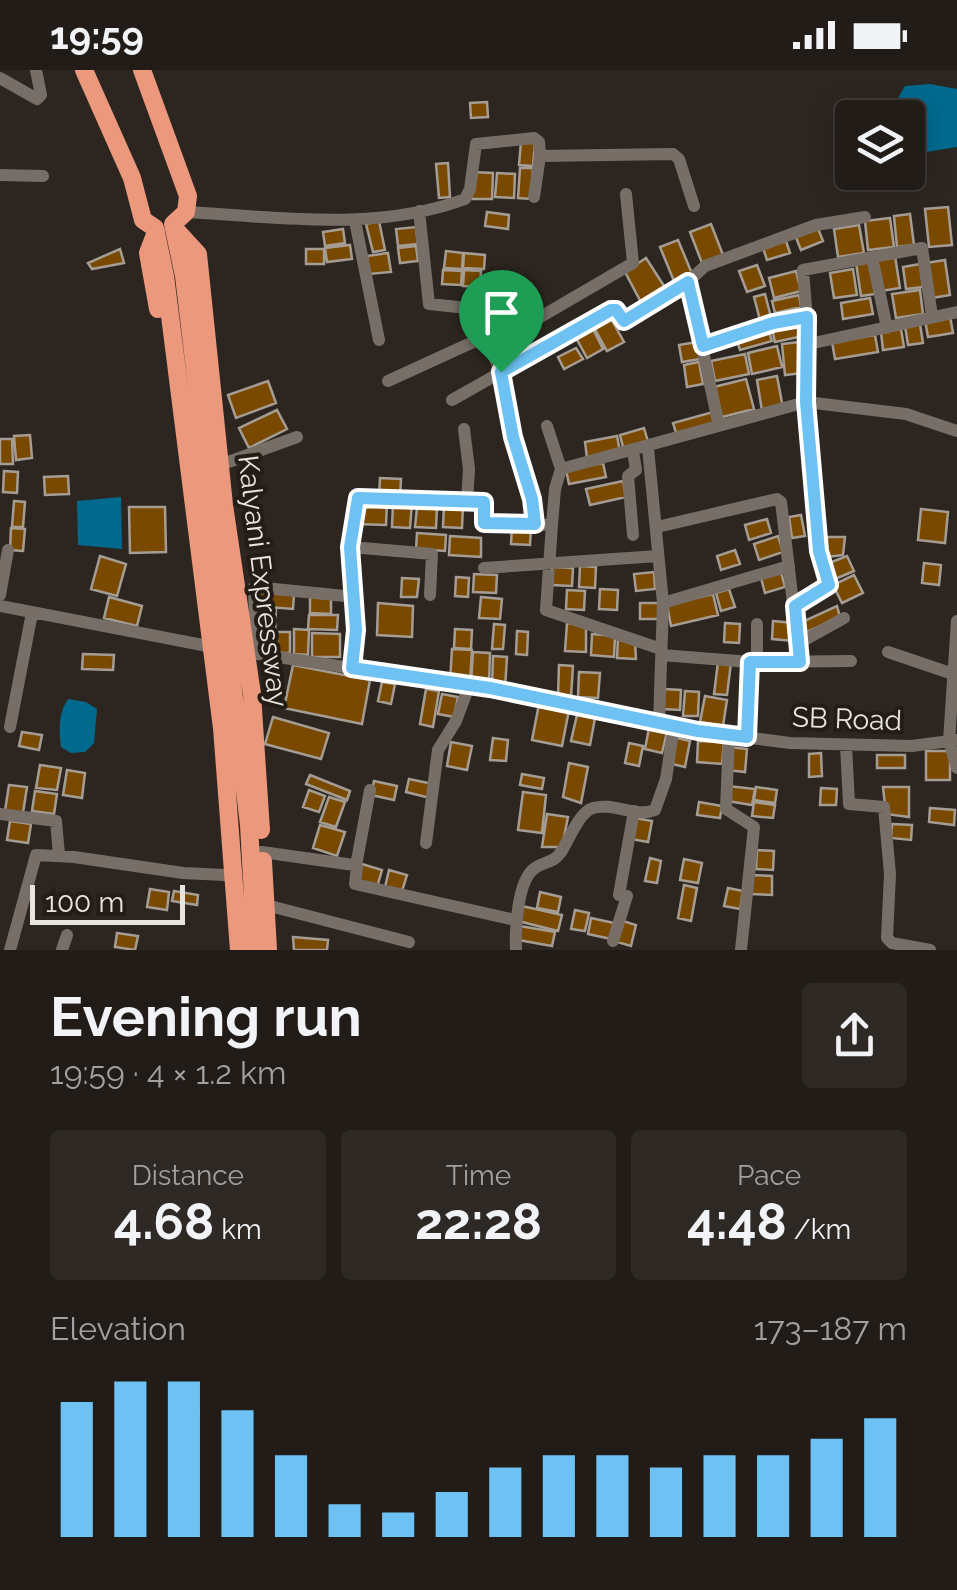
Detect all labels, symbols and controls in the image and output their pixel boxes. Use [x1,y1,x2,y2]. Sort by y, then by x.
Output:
text: 19:59 [50,13,144,58]
map controls [835,100,925,190]
button: layers [835,100,925,190]
pin [459,270,544,373]
icon: arrive [474,285,529,340]
street label: Kalyani Expressway [231,453,295,709]
street label: SB Road [791,701,903,737]
scale bar [30,880,185,924]
text: 100 m [45,886,124,919]
button: share [802,983,907,1088]
text: Evening run [50,984,362,1049]
text: 19:59 · 4 × 1.2 km [50,1054,286,1091]
text: Distance [132,1159,244,1192]
text: Time [446,1159,511,1192]
text: Pace [737,1159,801,1192]
text: 4.68 [114,1192,214,1251]
text: 22:28 [415,1192,542,1251]
text: 4:48 [687,1192,787,1251]
text: km [214,1213,262,1246]
text: /km [787,1213,851,1246]
text: Elevation [50,1310,186,1347]
text: 173–187 m [754,1310,907,1347]

